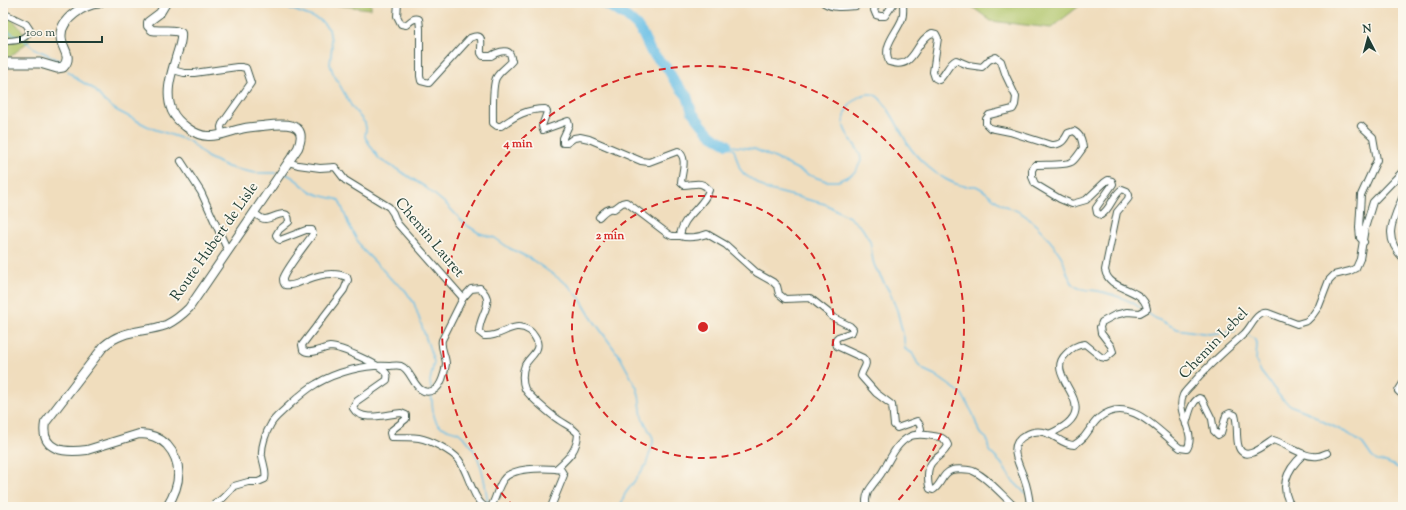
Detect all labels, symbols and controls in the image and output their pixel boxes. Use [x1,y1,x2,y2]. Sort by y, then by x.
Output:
scale bar [20,18,102,44]
north arrow [1348,18,1388,58]
text: N [1361,21,1372,38]
text: 100 m [26,24,55,42]
text: 4 min [502,135,533,153]
street label: Route Hubert de Lisle [166,178,264,306]
street label: Chemin Lauret [389,194,469,282]
text: 2 min [596,227,625,245]
street label: Chemin Lebel [1175,304,1253,384]
centre of rings [696,320,710,334]

